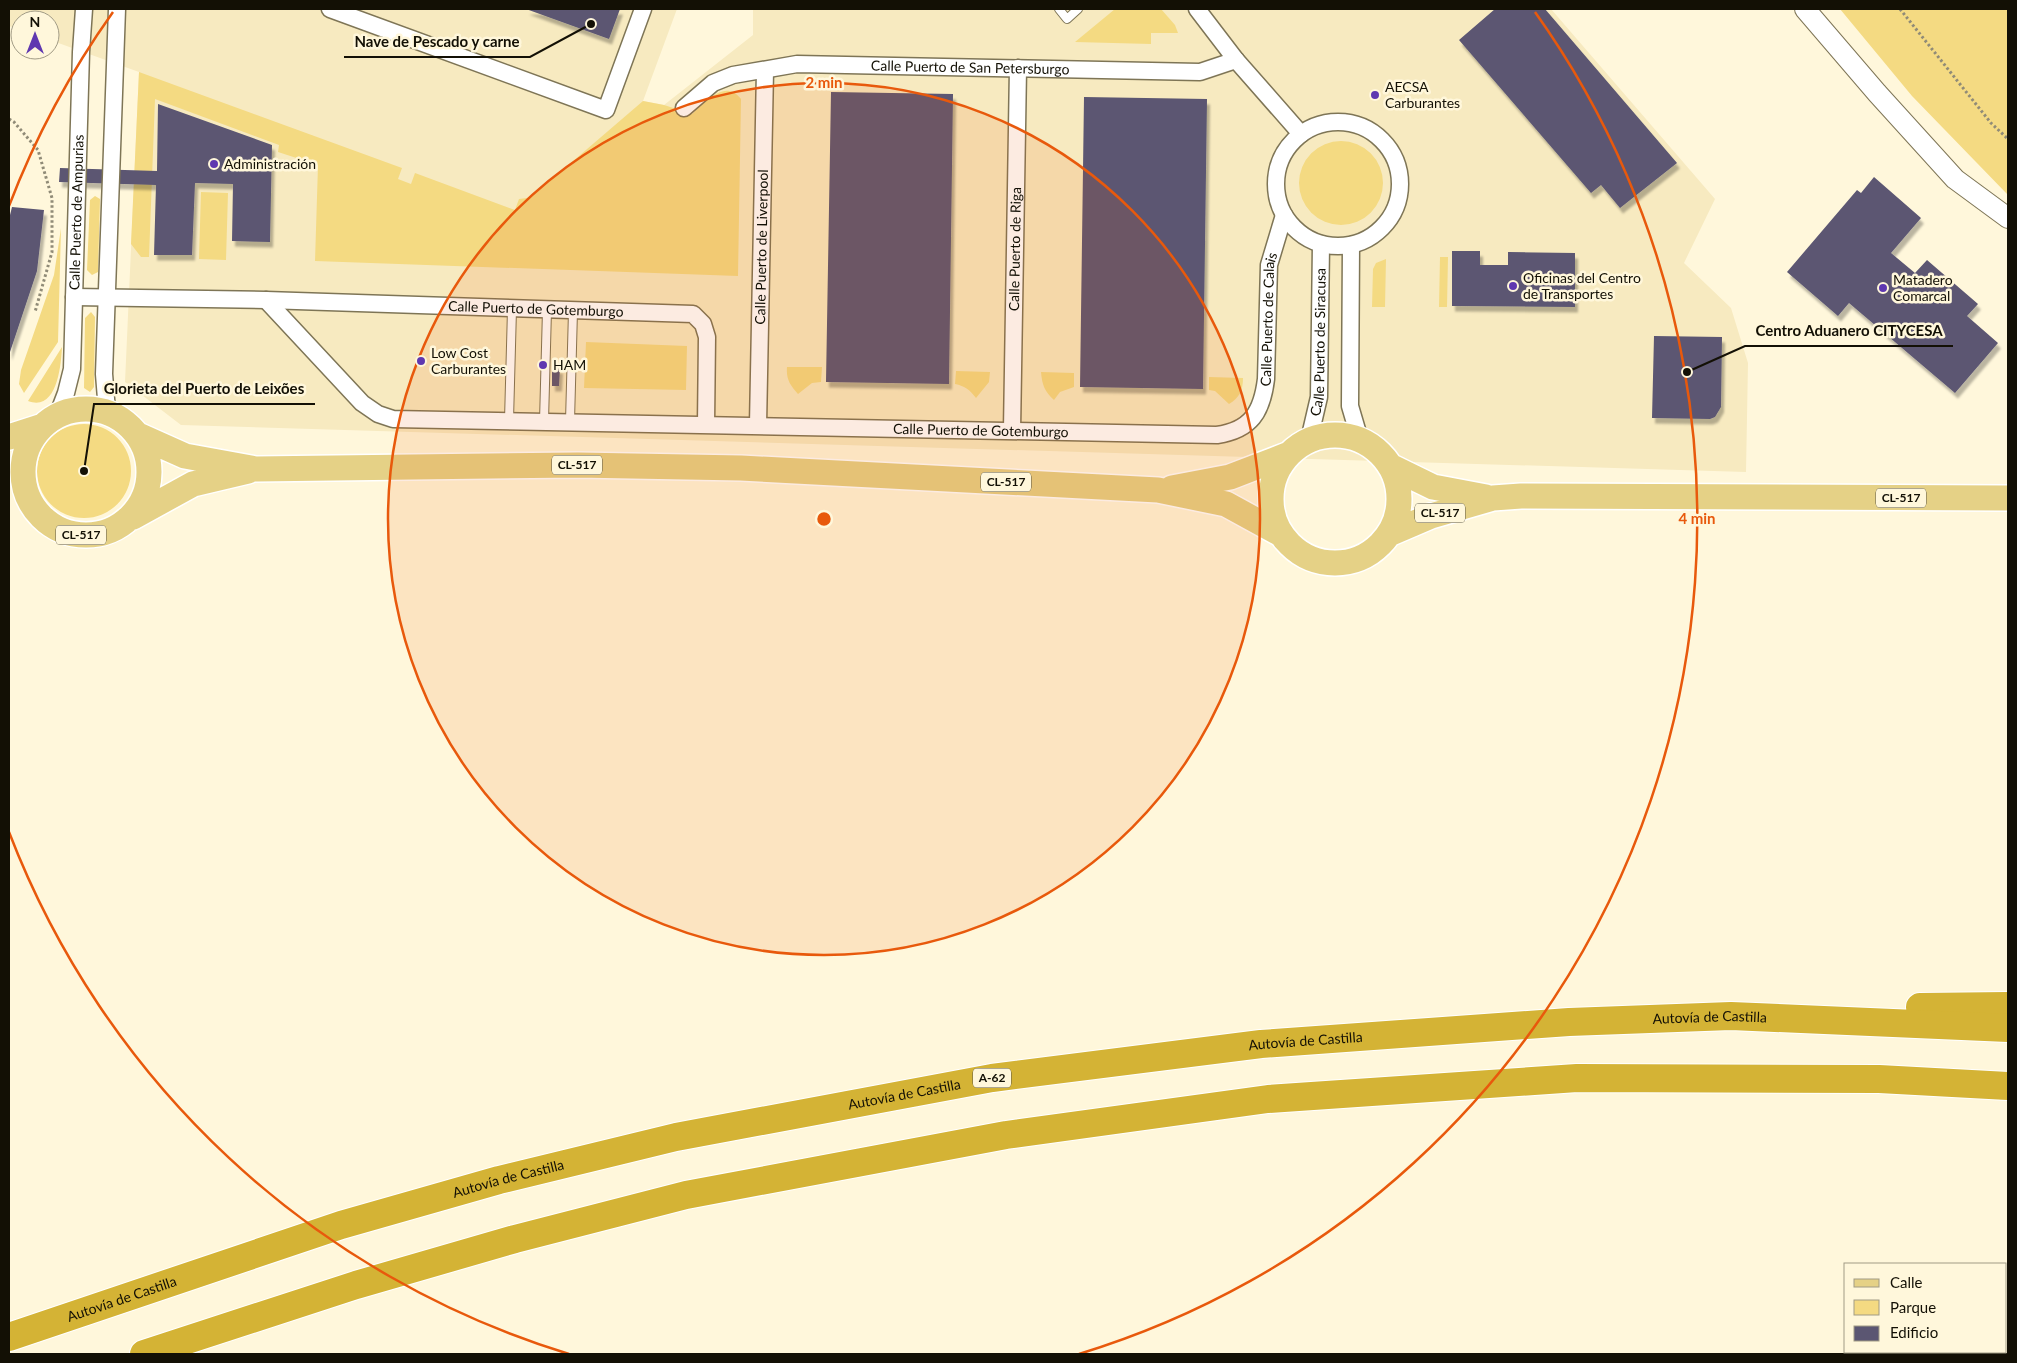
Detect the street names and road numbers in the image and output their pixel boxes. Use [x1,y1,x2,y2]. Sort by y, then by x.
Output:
street label: Calle Puerto de San Petersburgo [871,56,1070,77]
street label: Calle Puerto de Ampurias [65,134,87,290]
street label: Calle Puerto de Liverpool [751,169,771,325]
street label: Calle Puerto de Riga [1005,187,1024,311]
street label: Calle Puerto de Calais [1256,250,1280,387]
street label: Calle Puerto de Siracusa [1306,268,1329,418]
street label: Calle Puerto de Gotemburgo [448,297,624,320]
street label: Calle Puerto de Gotemburgo [893,420,1069,440]
road number: CL-517 [552,456,602,474]
road number: CL-517 [981,472,1031,492]
road number: CL-517 [1876,488,1926,508]
road number: CL-517 [1415,503,1465,522]
road number: CL-517 [56,526,106,544]
street label: Autovía de Castilla [1652,1007,1767,1027]
street label: Autovía de Castilla [1247,1028,1363,1054]
road number: A-62 [973,1068,1011,1088]
street label: Autovía de Castilla [846,1075,962,1113]
street label: Autovía de Castilla [450,1156,566,1201]
street label: Autovía de Castilla [65,1272,179,1325]

